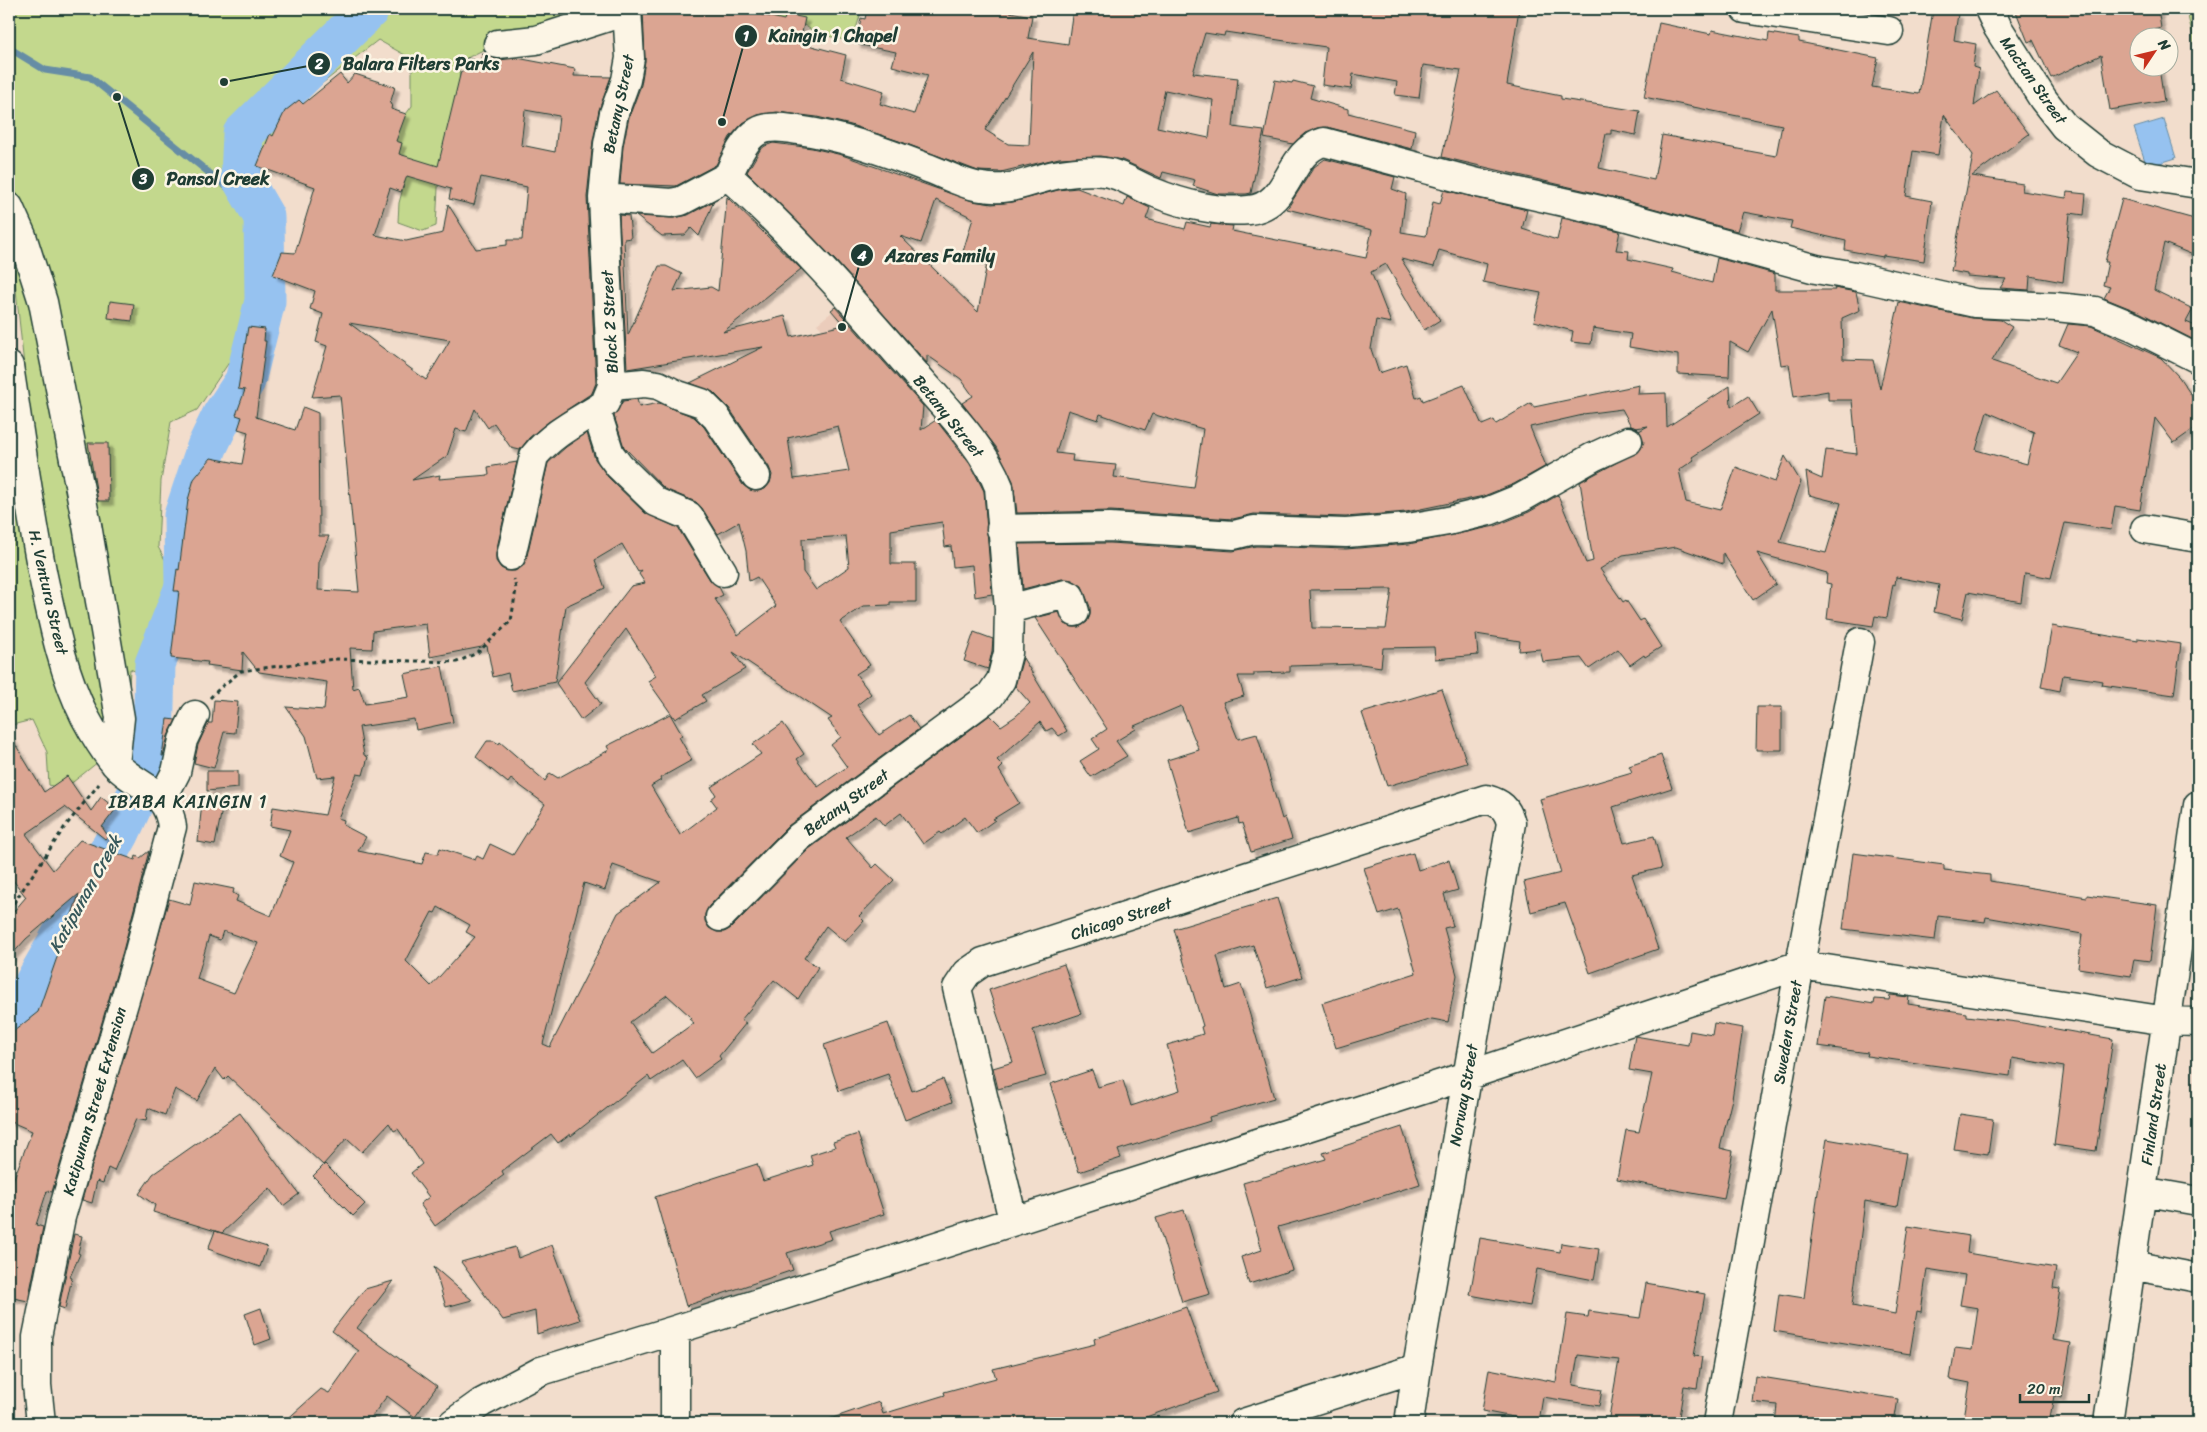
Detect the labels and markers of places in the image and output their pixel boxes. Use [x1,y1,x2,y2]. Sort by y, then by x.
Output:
callout: Kaingin 1 Chapel [733,19,907,52]
callout: Balara Filters Parks [307,47,509,80]
callout: Pansol Creek [131,162,280,195]
callout: Azares Family [850,239,1005,272]

